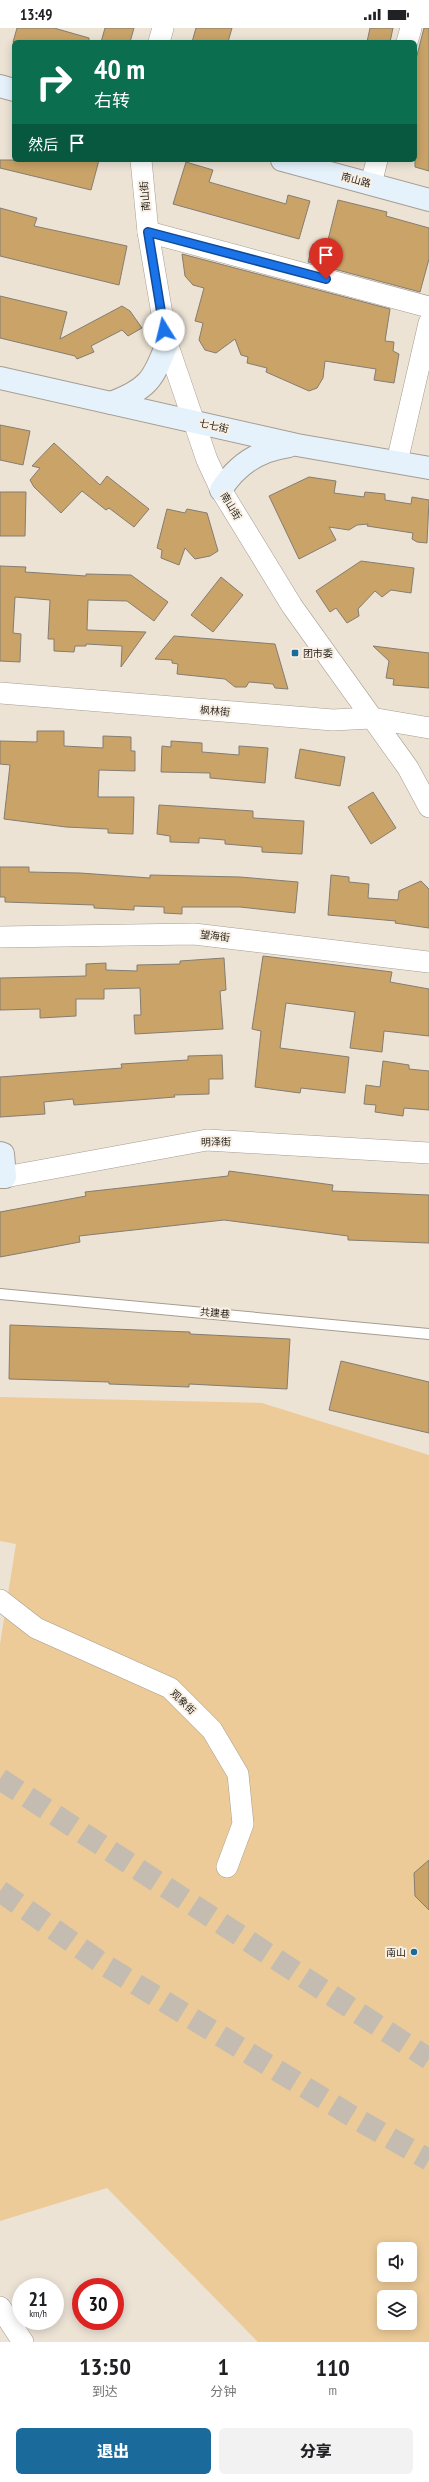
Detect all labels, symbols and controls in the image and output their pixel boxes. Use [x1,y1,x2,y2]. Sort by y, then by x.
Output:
text: 13:49 [20,5,52,24]
text: 40 m [94,50,145,87]
icon: right [28,56,80,108]
text: 右转 [94,89,130,112]
icon: arrive [66,132,88,154]
text: 然后 [28,135,58,154]
street label: 南山路 [340,170,372,190]
street label: 南山街 [137,180,153,212]
pin [309,238,343,279]
icon: arrive [315,244,337,266]
position arrow [143,309,185,351]
street label: 七七街 [198,416,230,436]
street label: 南山街 [218,490,244,522]
place label: 团市委 [303,647,333,660]
marker: 团市委 [290,648,300,658]
street label: 枫林街 [199,703,231,719]
street label: 望海街 [199,928,231,944]
street label: 明泽街 [201,1135,231,1149]
street label: 共建巷 [199,1305,231,1321]
street label: 观象街 [168,1687,198,1717]
place label: 南山 [386,1946,406,1959]
marker: 南山 [409,1947,419,1957]
map controls [377,2242,417,2330]
button: sound [377,2242,417,2282]
speed limit sign: 30 [72,2278,124,2330]
text: 21 [28,2286,48,2312]
button: layers [377,2290,417,2330]
text: km/h [29,2307,47,2320]
text: 13:50 [79,2351,131,2382]
text: 1 [218,2351,229,2382]
text: 110 [315,2352,350,2383]
text: m [328,2382,337,2399]
text: 到达 [92,2383,118,2400]
text: 分钟 [210,2383,236,2400]
button: 退出 [16,2428,211,2474]
button: 分享 [219,2428,413,2474]

